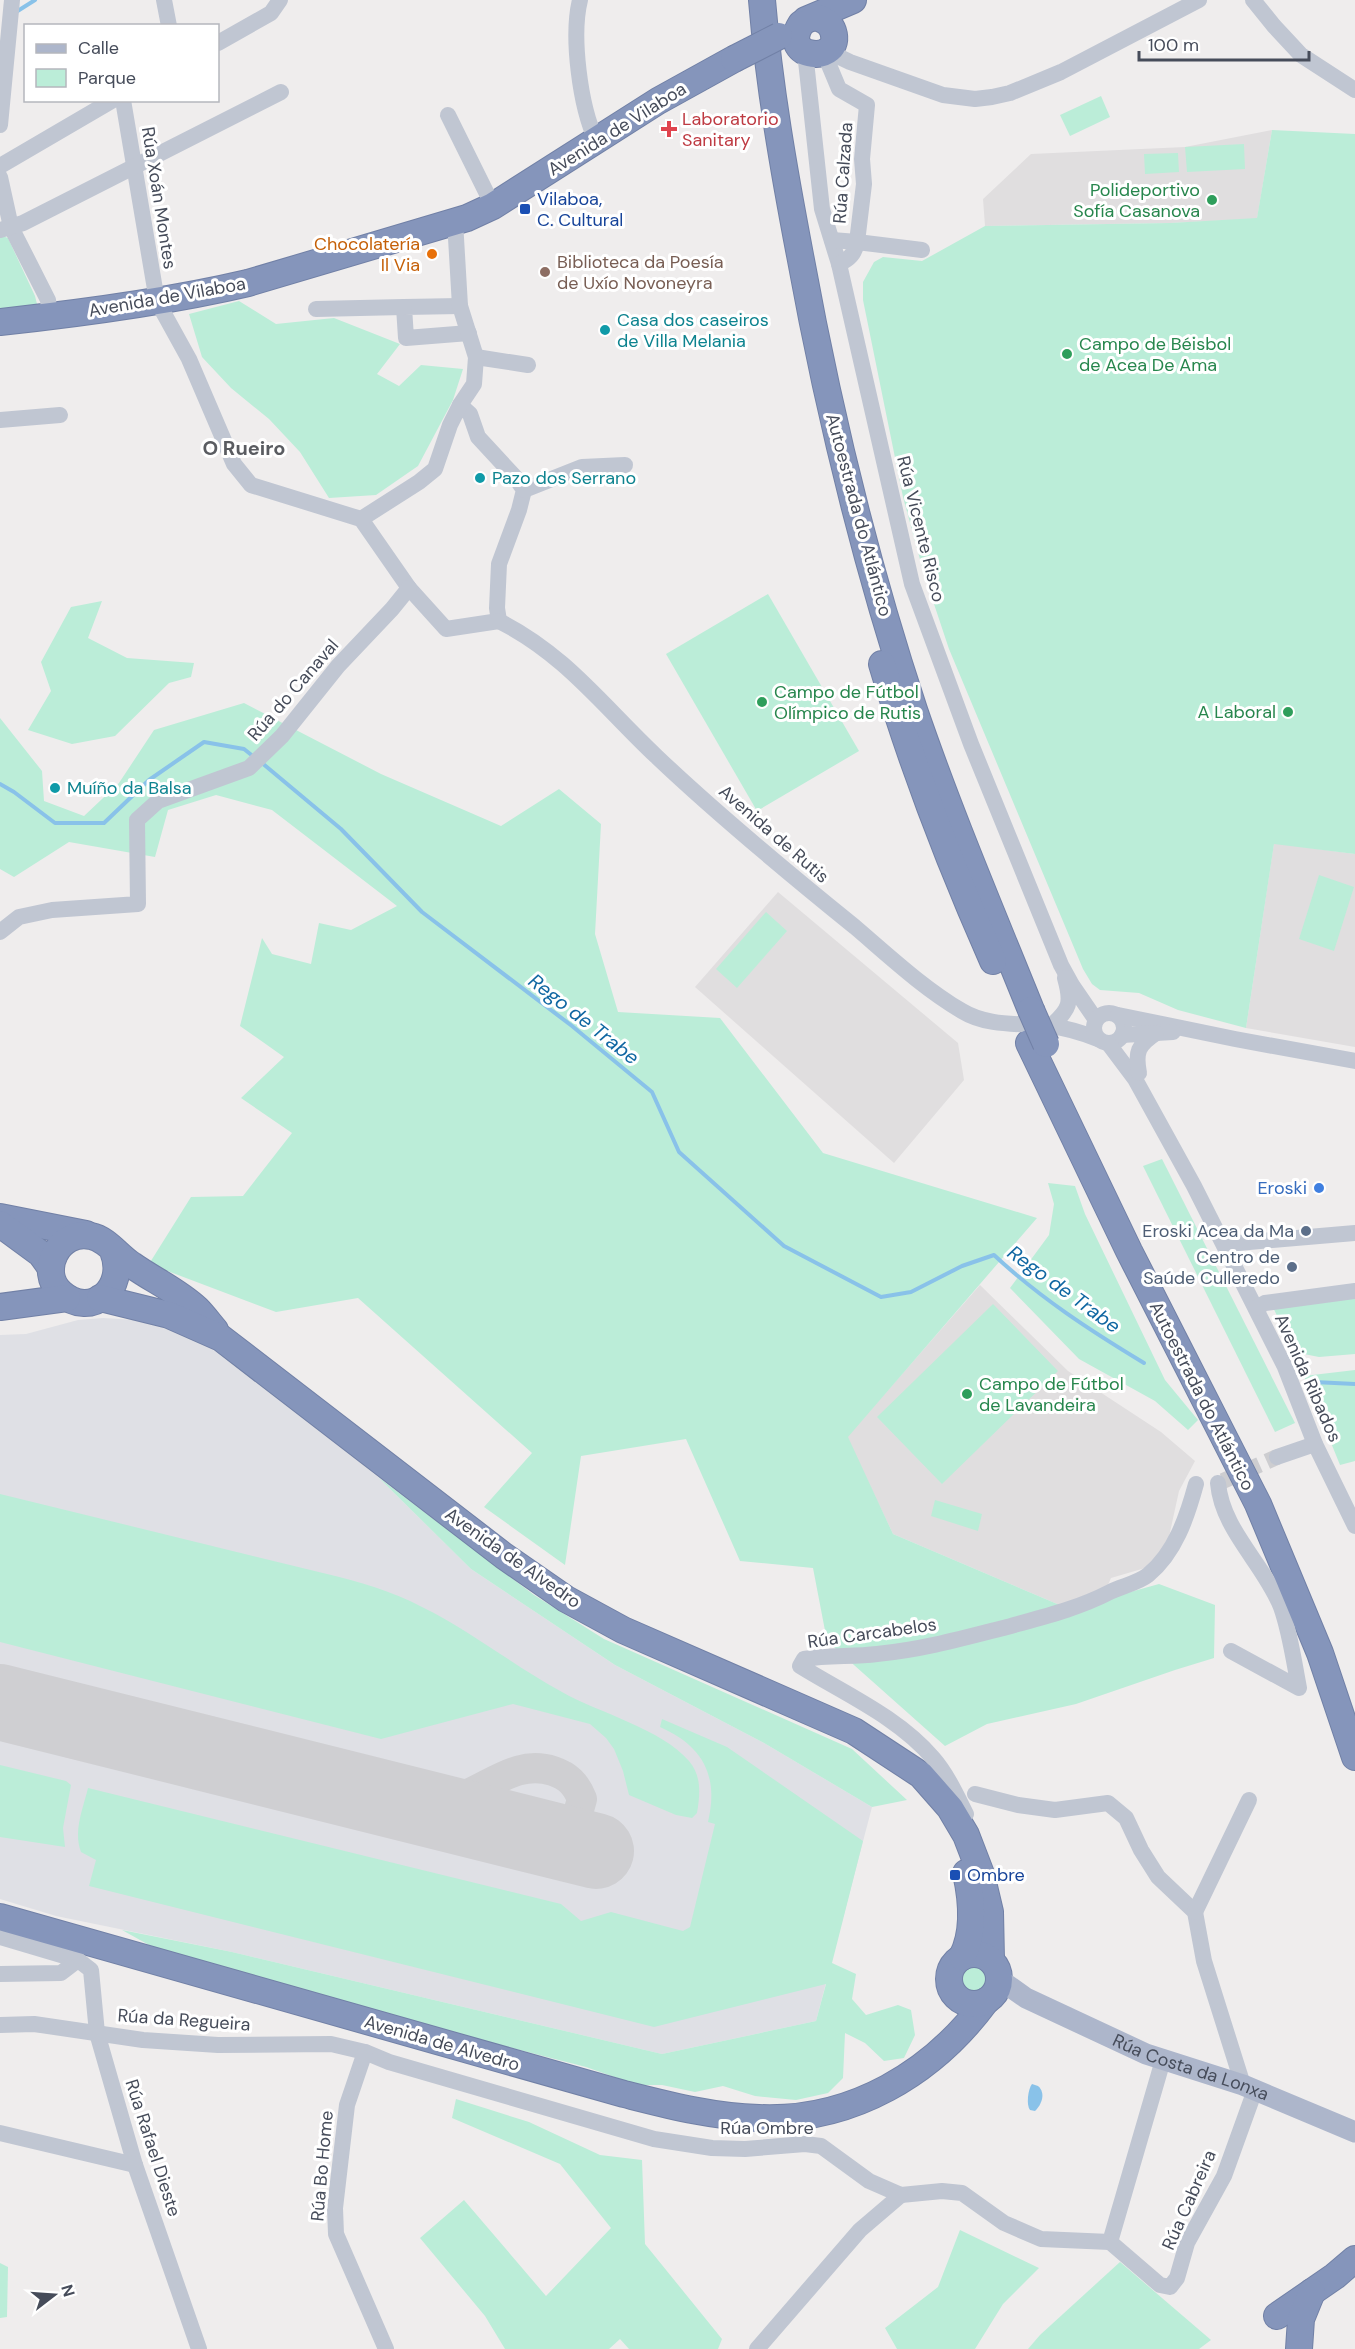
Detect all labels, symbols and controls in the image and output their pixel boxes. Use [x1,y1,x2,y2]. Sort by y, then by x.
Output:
legend [24,24,219,102]
scale bar [1139,24,1308,62]
text: 100 m [1148,33,1199,57]
text: Calle [78,36,119,60]
text: Parque [78,66,136,90]
street label: Avenida de Vilaboa [543,77,691,181]
place label: Laboratorio Sanitary [682,107,779,152]
marker: Laboratorio Sanitary [660,120,678,138]
street label: Rúa Calzada [827,122,859,224]
street label: Rúa Xoán Montes [136,125,182,271]
place label: Polideportivo Sofía Casanova [1073,178,1200,223]
place label: Vilaboa, C. Cultural [537,187,623,232]
marker: Polideportivo Sofía Casanova [1205,193,1219,207]
marker: Vilaboa, C. Cultural [518,202,532,216]
place label: Chocolatería Il Via [314,232,420,277]
marker: Chocolatería Il Via [425,247,439,261]
place label: Biblioteca da Poesía de Uxío Novoneyra [557,250,724,295]
marker: Biblioteca da Poesía de Uxío Novoneyra [538,265,552,279]
street label: Avenida de Vilaboa [87,271,247,323]
place label: Casa dos caseiros de Villa Melania [617,308,769,353]
marker: Casa dos caseiros de Villa Melania [598,323,612,337]
place label: Campo de Béisbol de Acea De Ama [1079,332,1231,377]
marker: Campo de Béisbol de Acea De Ama [1060,347,1074,361]
street label: Autoestrada do Atlántico [820,411,898,619]
district label: O Rueiro [202,435,286,461]
street label: Rúa Vicente Risco [891,453,951,605]
place label: Pazo dos Serrano [492,466,636,490]
marker: Pazo dos Serrano [473,471,487,485]
street label: Rúa do Canaval [242,634,344,746]
place label: Campo de Fútbol Olímpico de Rutis [774,680,921,725]
marker: Campo de Fútbol Olímpico de Rutis [755,695,769,709]
place label: A Laboral [1198,700,1276,724]
marker: A Laboral [1281,705,1295,719]
place label: Muíño da Balsa [67,776,192,800]
street label: Avenida de Rutis [714,780,834,888]
marker: Muíño da Balsa [48,781,62,795]
water label: Rego de Trabe [523,968,645,1070]
place label: Eroski [1257,1176,1307,1200]
marker: Eroski [1312,1181,1326,1195]
place label: Eroski Acea da Ma [1142,1219,1294,1243]
marker: Eroski Acea da Ma [1299,1224,1313,1238]
water label: Rego de Trabe [1002,1239,1126,1339]
place label: Centro de Saúde Culleredo [1143,1245,1280,1290]
marker: Centro de Saúde Culleredo [1285,1260,1299,1274]
street label: Autoestrada do Atlántico [1144,1297,1260,1495]
street label: Avenida Ribados [1269,1310,1347,1446]
place label: Campo de Fútbol de Lavandeira [979,1372,1124,1417]
marker: Campo de Fútbol de Lavandeira [960,1387,974,1401]
street label: Avenida de Alvedro [440,1502,586,1614]
street label: Rúa Carcabelos [806,1612,938,1654]
place label: Ombre [967,1863,1025,1887]
marker: Ombre [948,1868,962,1882]
street label: Rúa da Regueira [117,2003,251,2037]
street label: Avenida de Alvedro [361,2009,523,2077]
street label: Rúa Costa da Lonxa [1109,2028,1272,2106]
street label: Rúa Rafael Dieste [119,2076,187,2220]
street label: Rúa Bo Home [305,2110,339,2222]
street label: Rúa Ombre [720,2116,814,2140]
street label: Rúa Cabreira [1156,2146,1222,2254]
north arrow [24,2265,84,2325]
text: N [56,2282,80,2299]

